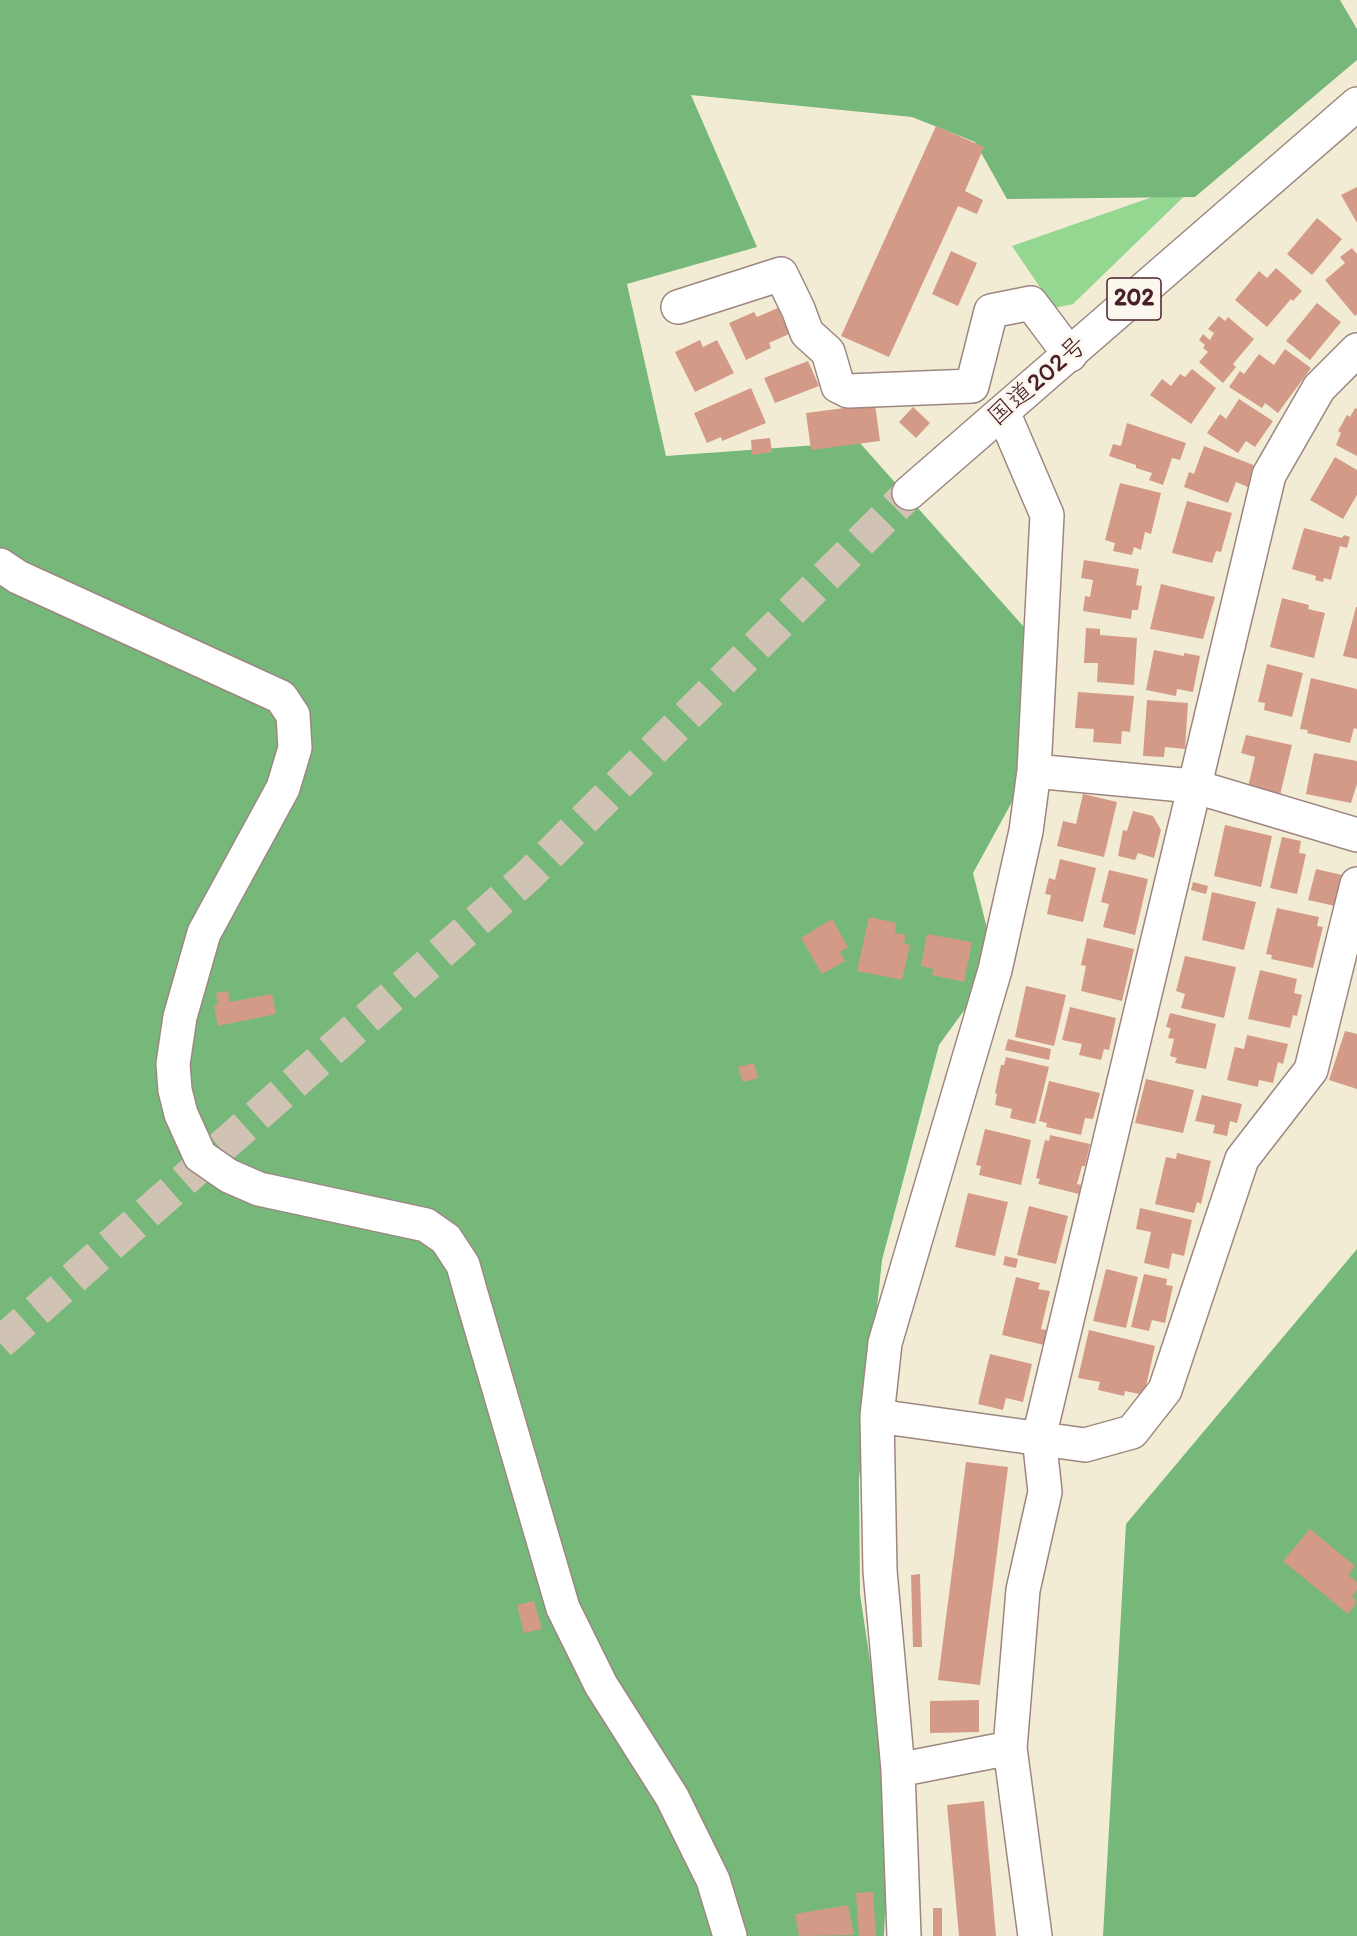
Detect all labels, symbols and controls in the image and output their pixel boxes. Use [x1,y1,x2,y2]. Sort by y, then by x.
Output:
road number: 202 [1107,278,1161,320]
street label: 国道202号 [982,330,1094,434]

